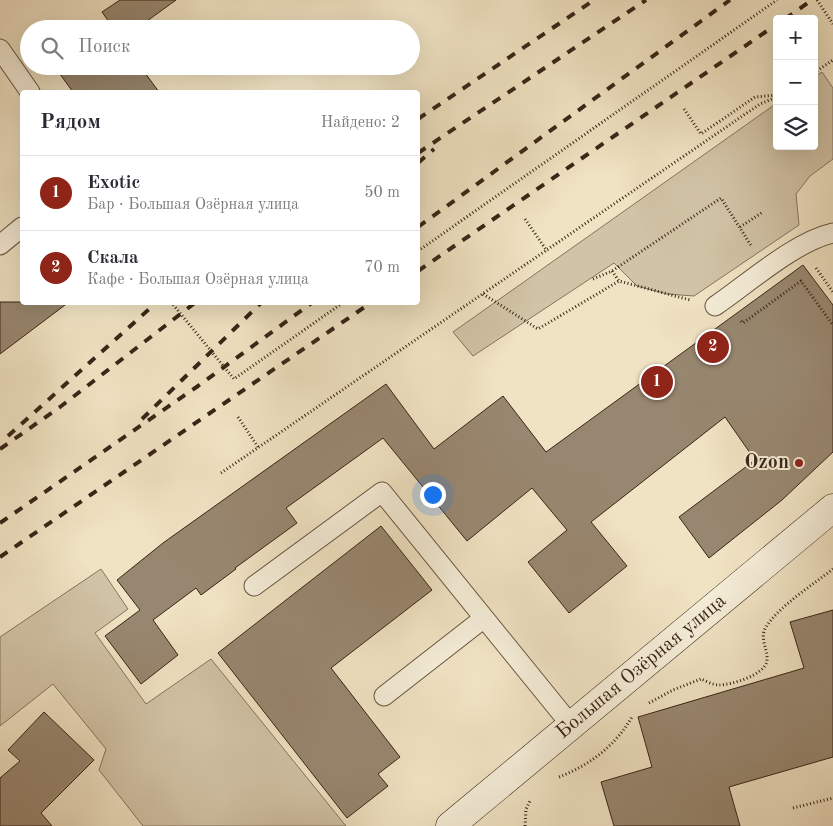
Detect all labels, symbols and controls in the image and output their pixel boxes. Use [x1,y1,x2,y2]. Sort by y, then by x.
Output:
map controls [773,15,818,150]
button: + [773,15,818,60]
search box [20,20,420,75]
icon: search [38,34,66,62]
text: Поиск [78,38,130,57]
button: − [773,60,818,105]
button: layers [773,105,818,150]
text: Рядом [40,112,101,133]
text: Найдено: 2 [321,115,400,131]
text: Exotic [87,174,140,193]
text: 1 [51,185,61,201]
text: 50 m [364,185,400,201]
text: Бар · Большая Озёрная улица [87,197,299,213]
text: Скала [87,249,139,268]
text: 2 [51,260,61,276]
text: 70 m [364,260,400,276]
text: Кафе · Большая Озёрная улица [87,272,309,288]
pin: 2 [697,328,729,366]
pin: 1 [641,363,673,401]
place label: Ozon [744,453,789,473]
marker: Ozon [793,457,805,469]
your location [420,482,446,508]
street label: Большая Озёрная улица [553,591,730,743]

